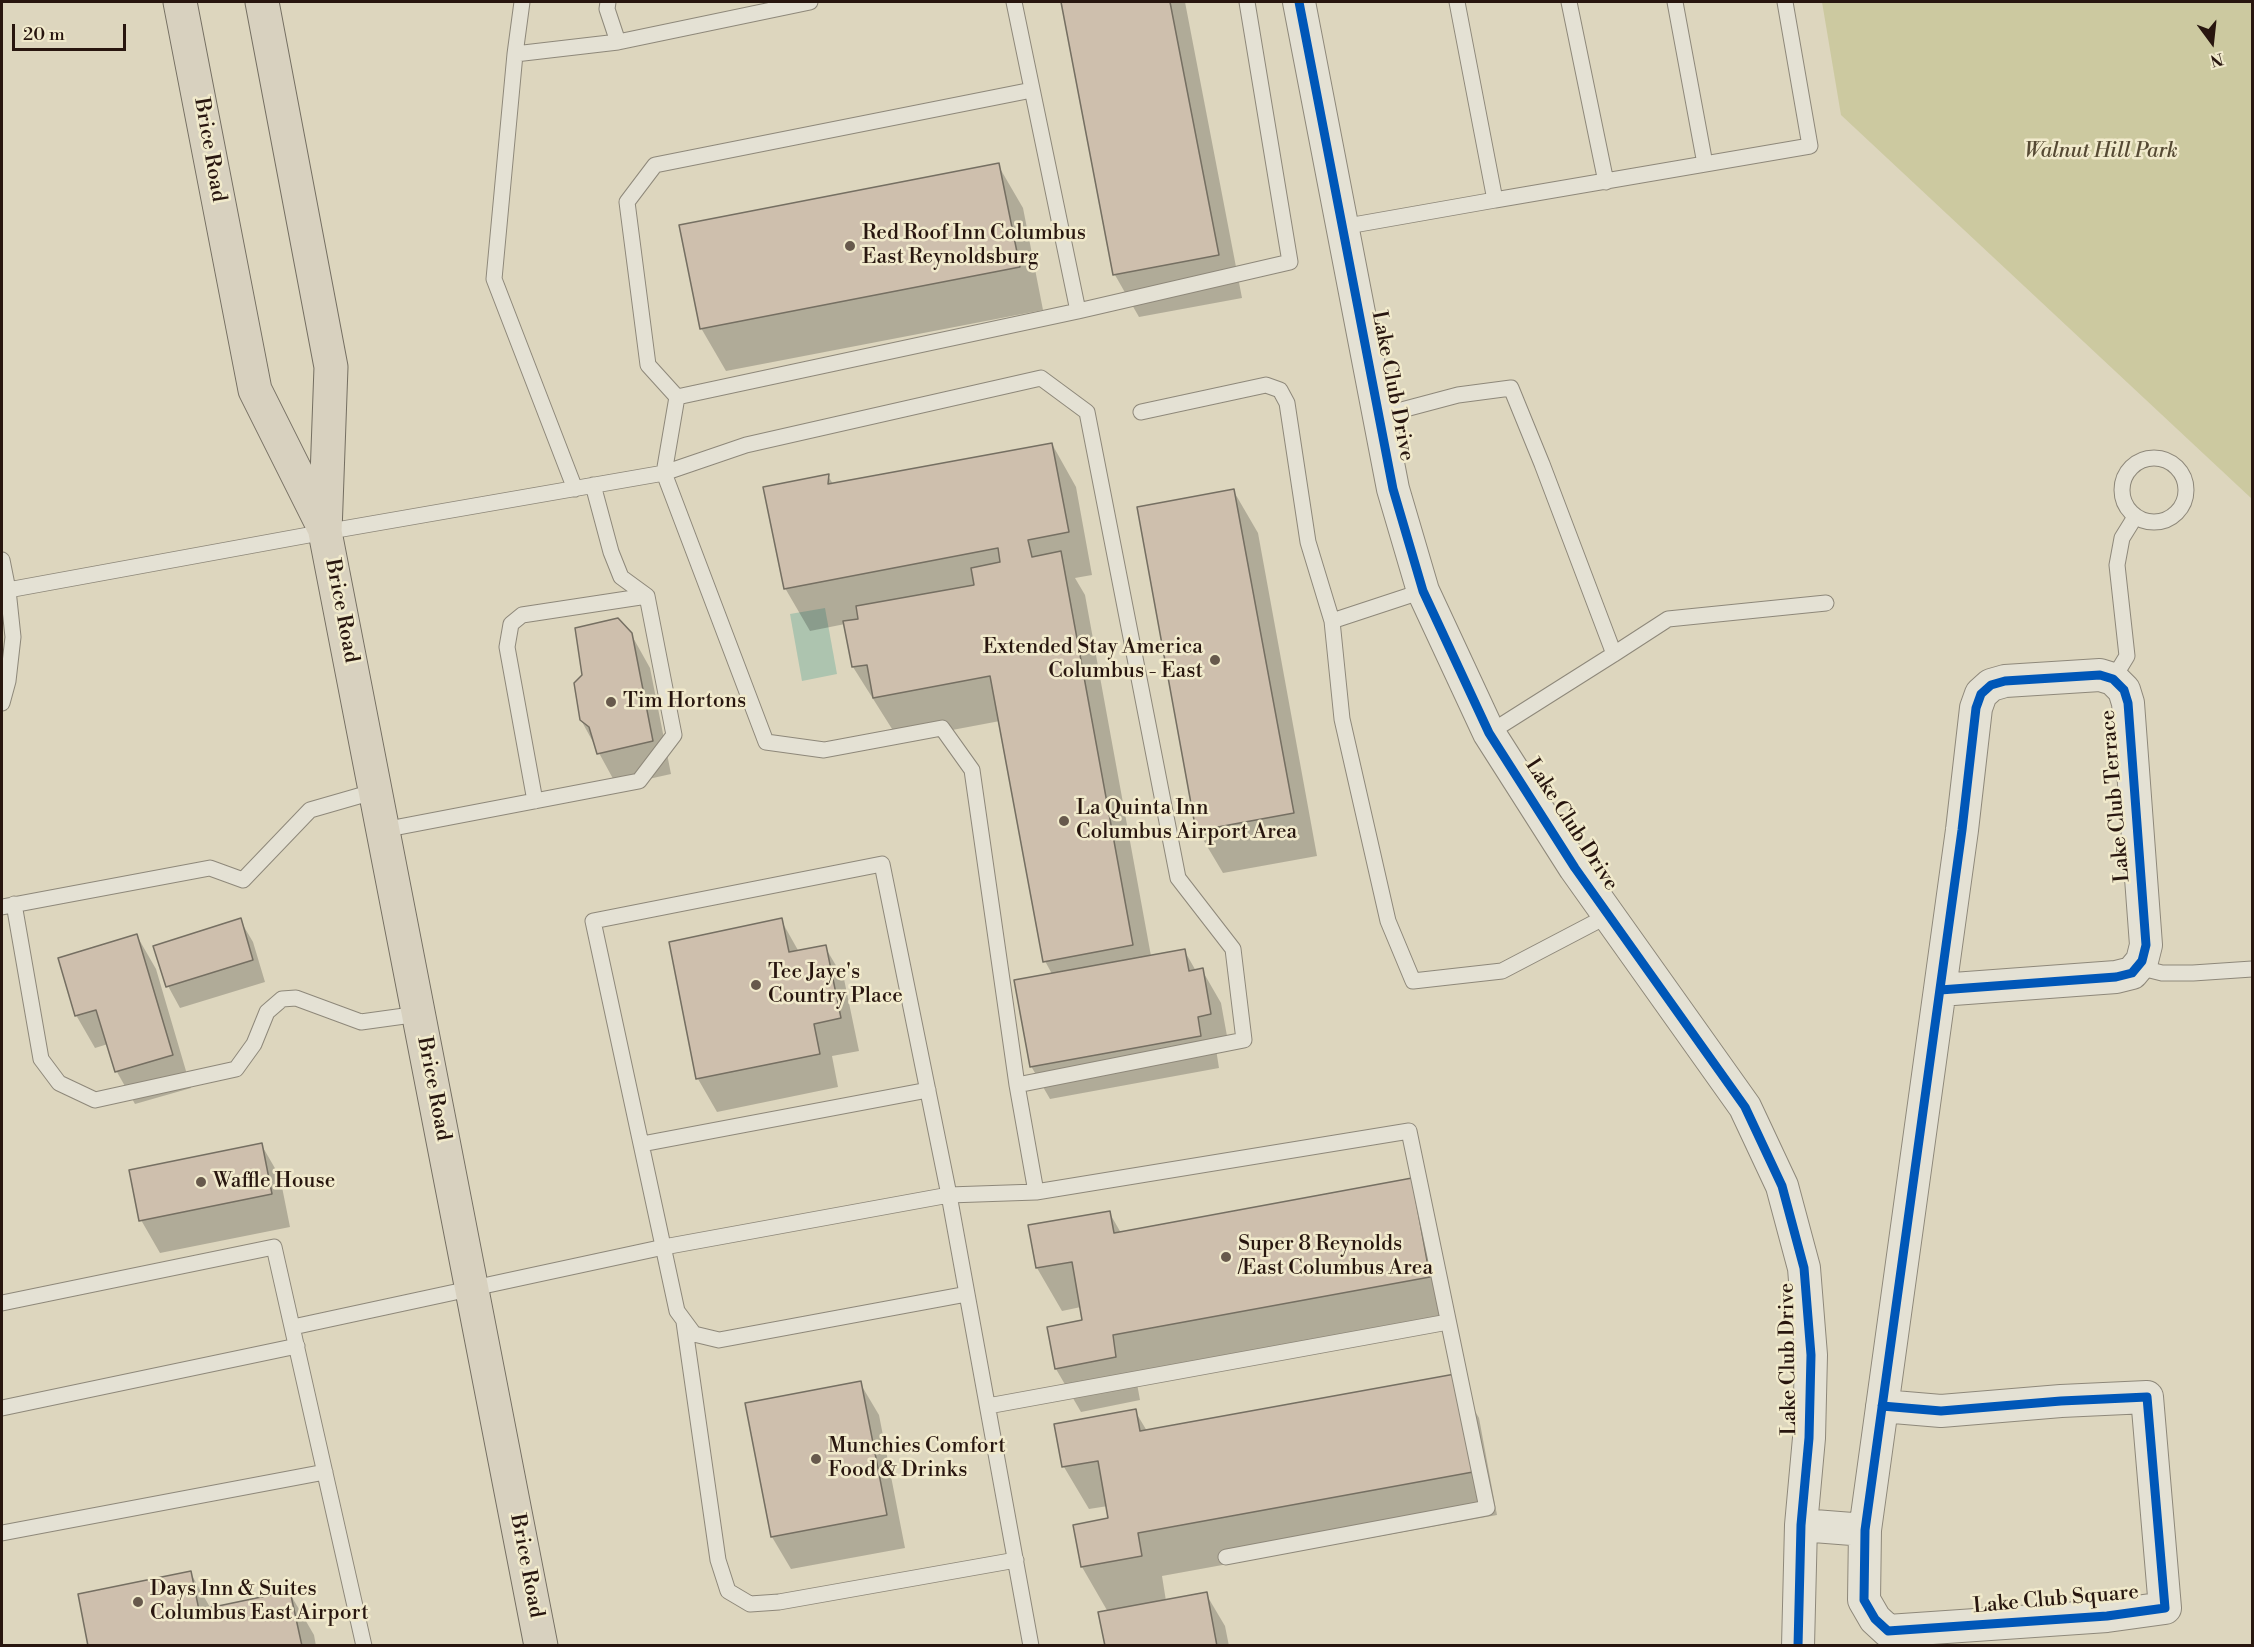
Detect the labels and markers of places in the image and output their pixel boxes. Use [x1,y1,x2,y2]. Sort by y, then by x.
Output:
place label: Red Roof Inn Columbus East Reynoldsburg [862,221,1086,271]
marker: Red Roof Inn Columbus East Reynoldsburg [843,239,857,253]
place label: Extended Stay America Columbus - East [983,635,1203,685]
marker: Extended Stay America Columbus - East [1208,653,1222,667]
place label: Tim Hortons [623,689,746,715]
marker: Tim Hortons [604,695,618,709]
place label: La Quinta Inn Columbus Airport Area [1076,796,1297,846]
marker: La Quinta Inn Columbus Airport Area [1057,814,1071,828]
place label: Tee Jaye's Country Place [768,960,903,1010]
marker: Tee Jaye's Country Place [749,978,763,992]
place label: Waffle House [213,1169,335,1195]
marker: Waffle House [194,1175,208,1189]
place label: Super 8 Reynolds /East Columbus Area [1238,1232,1433,1282]
marker: Super 8 Reynolds /East Columbus Area [1219,1250,1233,1264]
place label: Munchies Comfort Food & Drinks [828,1434,1006,1484]
marker: Munchies Comfort Food & Drinks [809,1452,823,1466]
place label: Days Inn & Suites Columbus East Airport [150,1577,369,1627]
marker: Days Inn & Suites Columbus East Airport [131,1595,145,1609]

